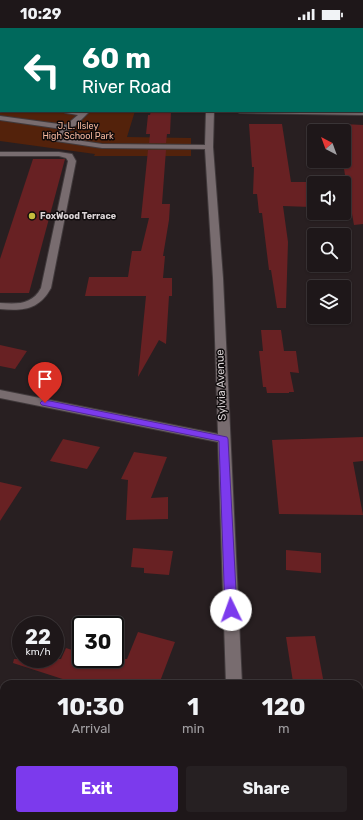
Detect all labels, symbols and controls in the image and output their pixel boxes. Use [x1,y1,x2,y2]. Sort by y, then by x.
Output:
text: 10:29 [20,5,61,23]
text: 60 m [82,42,151,75]
icon: left [16,44,68,96]
text: River Road [82,76,171,98]
park label: J. L. Ilsley High School Park [42,121,114,141]
north arrow [307,124,351,168]
map controls [307,124,351,324]
button: sound [307,176,351,220]
marker: FoxWood Terrace [27,211,37,221]
place label: FoxWood Terrace [40,211,117,221]
button: search [307,228,351,272]
button: layers [307,280,351,324]
street label: Sylvia Avenue [213,349,229,421]
pin [28,362,62,403]
icon: arrive [34,368,56,390]
position arrow [210,589,252,631]
speed limit sign: 30 [72,616,124,668]
text: 22 [25,625,51,649]
text: km/h [26,646,50,658]
text: 10:30 [57,693,125,721]
text: 1 [187,693,199,721]
text: 120 [262,693,306,721]
text: Arrival [71,721,110,736]
text: min [182,721,205,736]
text: m [278,721,290,736]
button: Exit [16,766,178,812]
button: Share [186,766,347,812]

